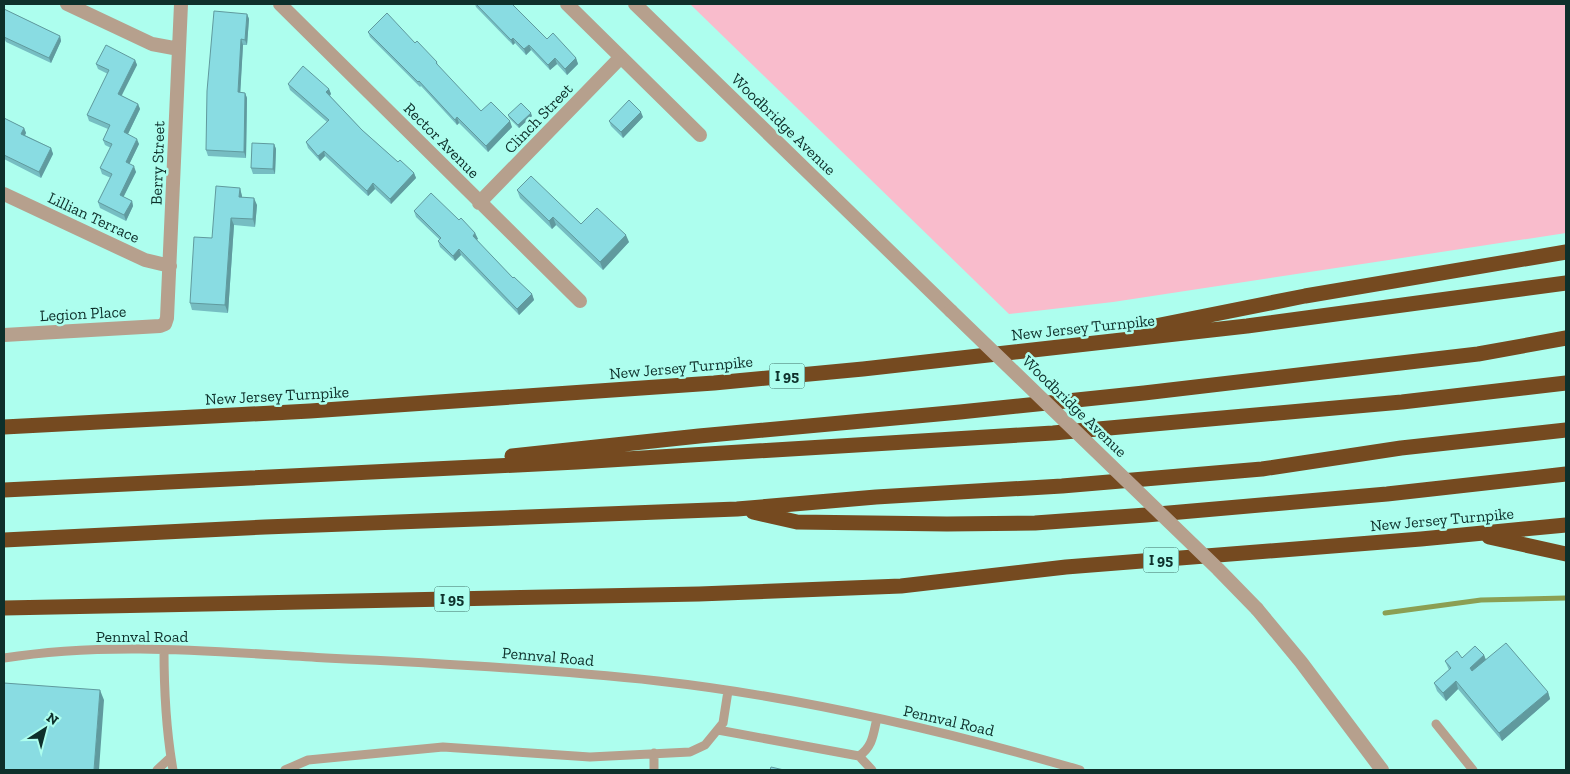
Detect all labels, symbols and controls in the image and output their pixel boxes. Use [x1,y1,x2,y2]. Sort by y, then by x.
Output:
street label: Woodbridge Avenue [727,70,840,179]
street label: Clinch Street [500,79,577,157]
street label: Rector Avenue [400,99,483,182]
street label: Berry Street [147,121,168,205]
street label: Lillian Terrace [45,188,143,247]
street label: Legion Place [39,302,127,325]
street label: New Jersey Turnpike [1010,311,1156,344]
street label: New Jersey Turnpike [608,352,754,383]
street label: Woodbridge Avenue [1018,352,1131,461]
road number: I 95 [770,364,804,388]
street label: New Jersey Turnpike [205,382,350,409]
street label: New Jersey Turnpike [1369,504,1515,535]
road number: I 95 [1144,548,1178,572]
road number: I 95 [434,586,470,612]
street label: Pennval Road [96,627,188,646]
street label: Pennval Road [501,643,595,670]
street label: Pennval Road [902,701,996,740]
north arrow [20,704,70,754]
text: N [43,709,62,729]

